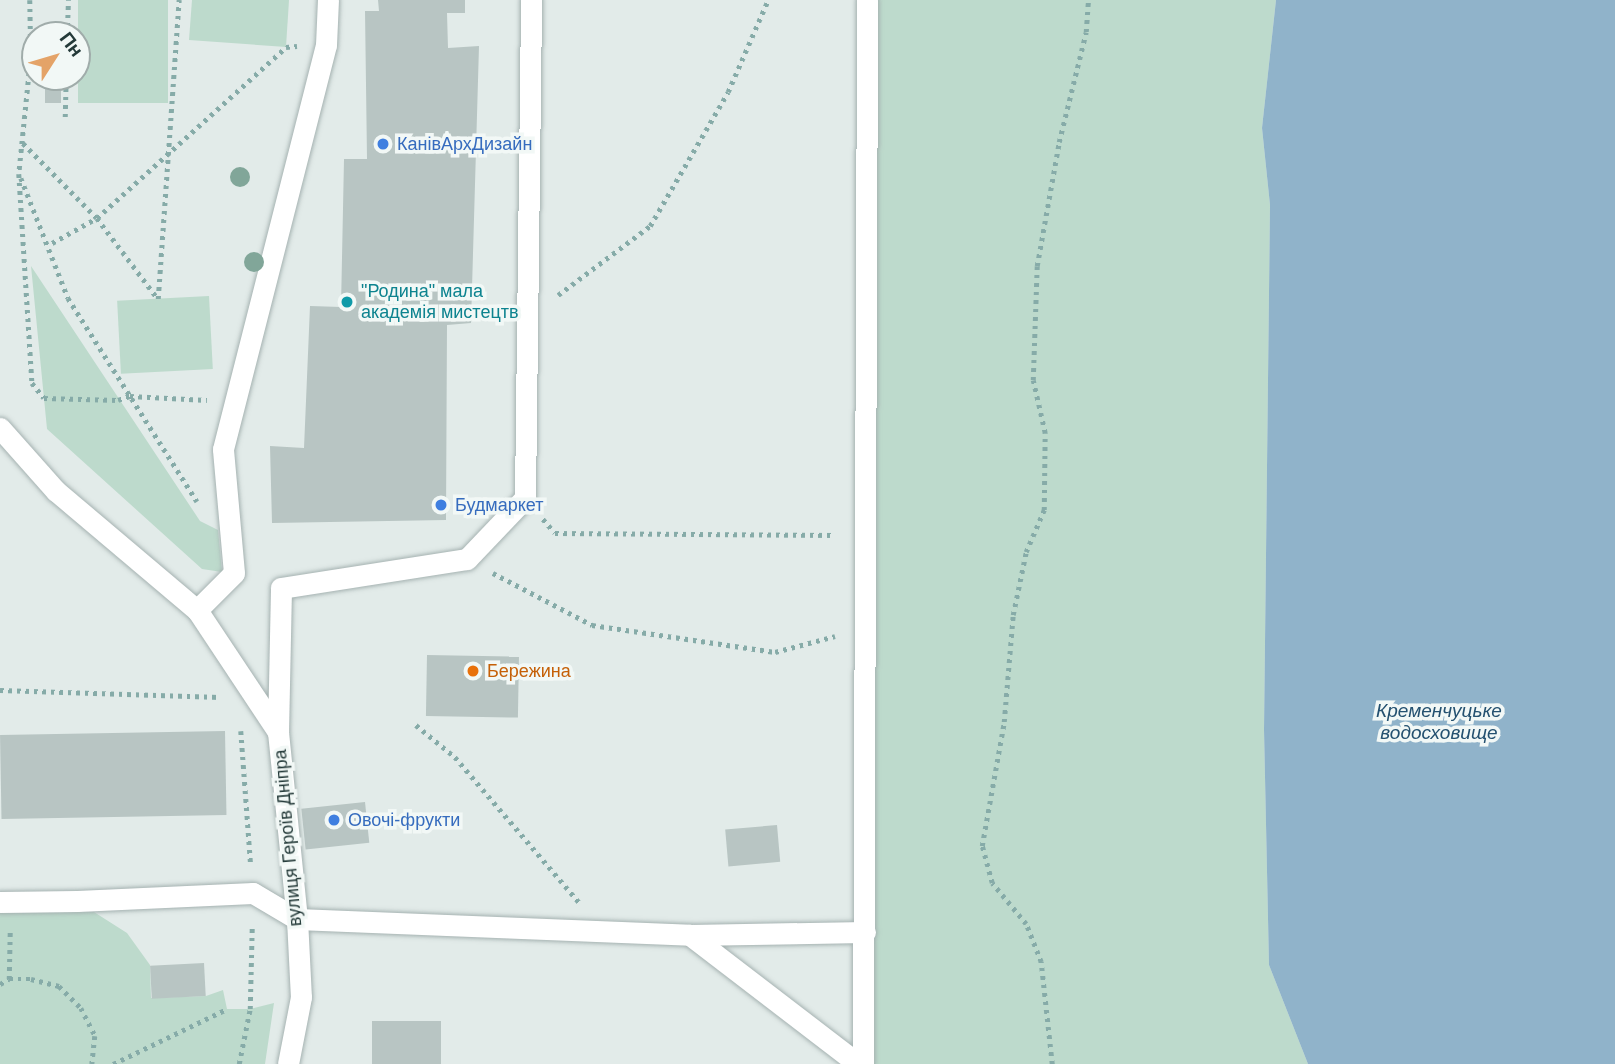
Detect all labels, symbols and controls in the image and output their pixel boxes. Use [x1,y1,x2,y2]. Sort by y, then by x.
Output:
north arrow [21,21,91,91]
text: Пн [56,28,88,61]
place label: КанівАрхДизайн [397,133,532,155]
marker: КанівАрхДизайн [375,136,391,152]
place label: "Родина" мала академія мистецтв [361,281,519,324]
marker: "Родина" мала академія мистецтв [339,294,355,310]
place label: Будмаркет [455,494,543,516]
marker: Будмаркет [433,497,449,513]
place label: Бережина [487,660,571,682]
marker: Бережина [465,663,481,679]
water label: Кременчуцьке водосховище [1376,700,1502,744]
street label: вулиця Героїв Дніпра [270,749,306,927]
place label: Овочі-фрукти [348,809,460,831]
marker: Овочі-фрукти [326,812,342,828]

